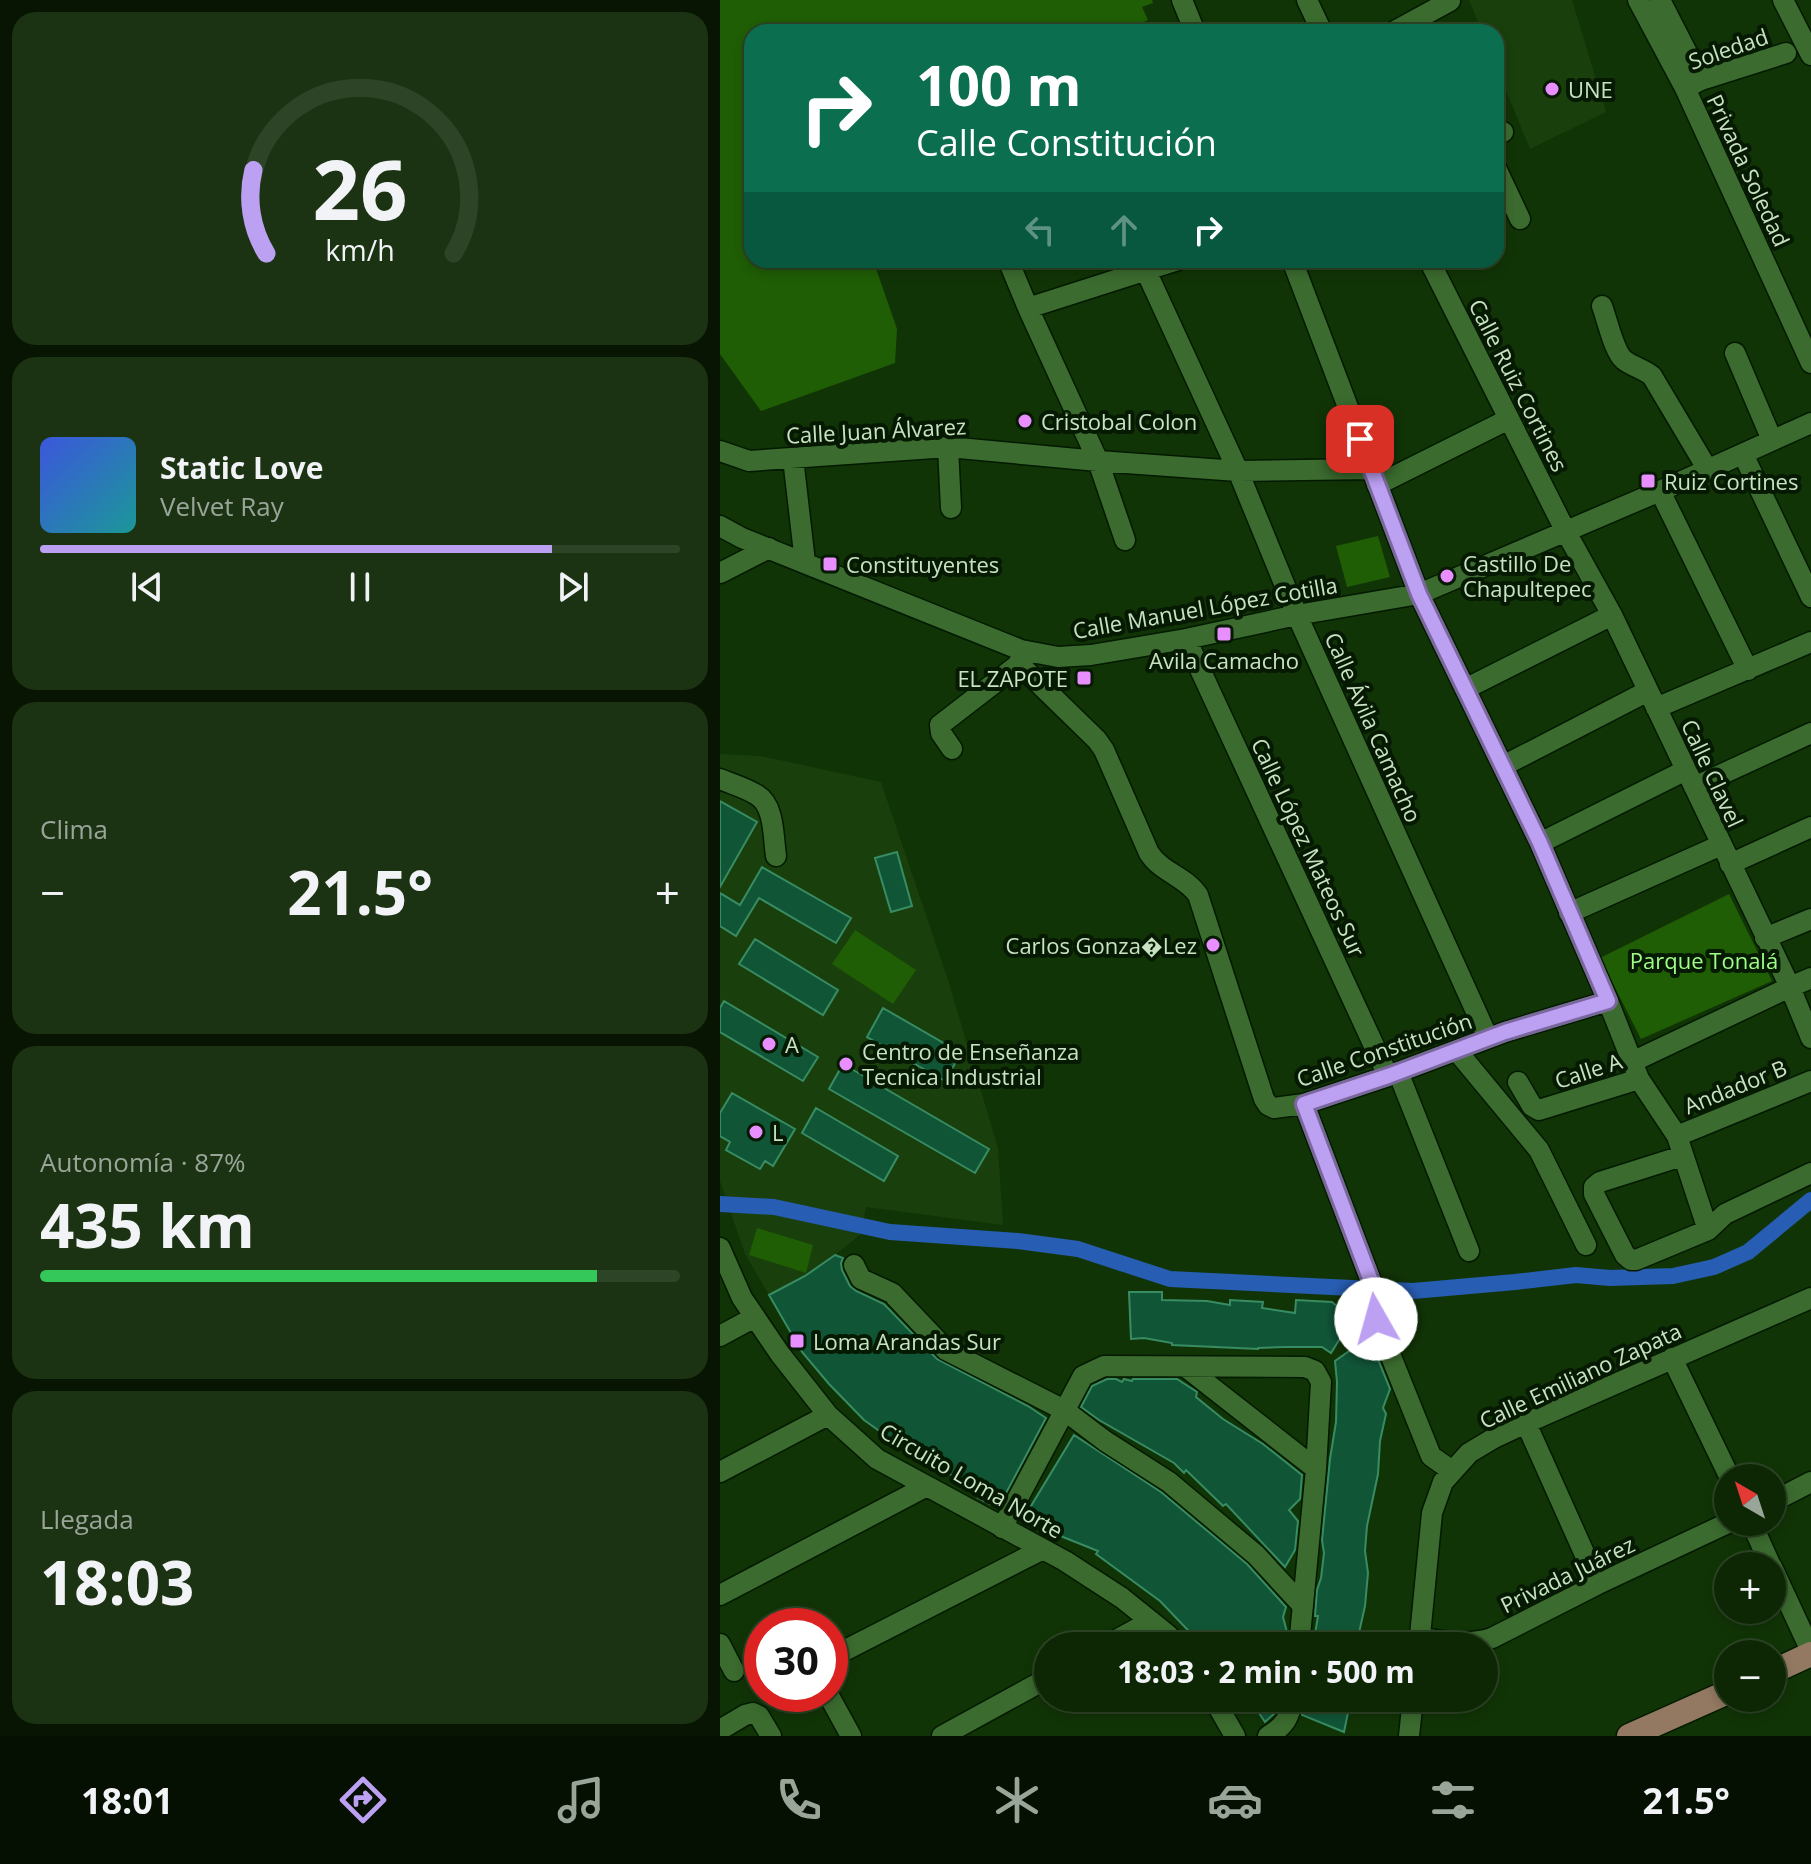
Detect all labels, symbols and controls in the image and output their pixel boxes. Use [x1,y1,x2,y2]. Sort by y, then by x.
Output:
street label: Soledad [1684,20,1772,76]
text: 100 m [916,46,1082,122]
icon: right [784,56,888,160]
place label: UNE [1568,74,1613,104]
marker: UNE [1543,80,1561,98]
street label: Privada Soledad [1701,89,1797,251]
text: Calle Constitución [916,118,1217,167]
text: 26 [312,131,408,244]
icon: left [1018,208,1062,252]
icon: ahead [1102,208,1146,252]
icon: right [1186,208,1230,252]
text: km/h [325,231,395,270]
street label: Calle Ruiz Cortines [1463,294,1575,476]
pin [1326,405,1394,473]
place label: Cristobal Colon [1041,406,1197,436]
street label: Calle Juan Álvarez [785,410,967,450]
marker: Cristobal Colon [1016,412,1034,430]
icon: arrive [1338,417,1382,461]
text: Static Love [160,447,323,488]
place label: Ruiz Cortines [1664,466,1798,496]
marker: Ruiz Cortines [1639,472,1657,490]
text: Velvet Ray [160,488,284,524]
place label: Castillo De Chapultepec [1463,548,1592,603]
place label: Constituyentes [846,549,999,579]
marker: Constituyentes [821,555,839,573]
icon: previous [125,565,169,609]
icon: pause [338,565,382,609]
icon: next [551,565,595,609]
marker: Castillo De Chapultepec [1438,567,1456,585]
street label: Calle Manuel López Cotilla [1070,569,1340,645]
marker: Avila Camacho [1215,625,1233,643]
street label: Calle Ávila Camacho [1319,627,1429,827]
place label: Avila Camacho [1149,645,1299,675]
place label: EL ZAPOTE [957,663,1068,693]
marker: EL ZAPOTE [1075,669,1093,687]
street label: Calle Clavel [1675,714,1751,832]
street label: Calle López Mateos Sur [1245,733,1373,961]
text: Clima [40,811,108,847]
text: 21.5° [287,851,433,933]
text: − [40,862,65,922]
text: + [655,862,680,922]
place label: Carlos Gonza�Lez [1006,930,1197,960]
marker: Carlos Gonza�Lez [1204,936,1222,954]
park label: Parque Tonalá [1630,945,1778,975]
street label: Calle Constitución [1292,1005,1476,1093]
place label: A [785,1029,799,1059]
marker: A [760,1035,778,1053]
place label: Centro de Enseñanza Tecnica Industrial [862,1036,1079,1091]
street label: Calle A [1550,1045,1626,1095]
street label: Andador B [1679,1052,1791,1120]
marker: Centro de Enseñanza Tecnica Industrial [837,1055,855,1073]
place label: L [772,1117,783,1147]
marker: L [747,1123,765,1141]
text: Autonomía · 87% [40,1144,246,1180]
text: 435 km [40,1184,255,1266]
position arrow [1334,1277,1418,1361]
street label: Calle Emiliano Zapata [1474,1315,1686,1435]
place label: Loma Arandas Sur [813,1326,1001,1356]
marker: Loma Arandas Sur [788,1332,806,1350]
street label: Circuito Loma Norte [875,1415,1069,1545]
north arrow [1714,1464,1786,1536]
map controls [1714,1464,1786,1712]
text: Llegada [40,1501,134,1537]
street label: Privada Juárez [1495,1529,1639,1619]
text: 18:03 [40,1541,194,1623]
button: + [1714,1552,1786,1624]
speed limit sign: 30 [744,1608,848,1712]
button: − [1714,1640,1786,1712]
text: 18:03 · 2 min · 500 m [1117,1651,1415,1692]
icon: directions [335,1772,391,1828]
icon: music [553,1772,609,1828]
icon: phone [771,1772,827,1828]
icon: climate [989,1772,1045,1828]
icon: car [1207,1772,1263,1828]
icon: filters [1425,1772,1481,1828]
text: 18:01 [81,1776,174,1825]
text: 21.5° [1643,1776,1730,1825]

